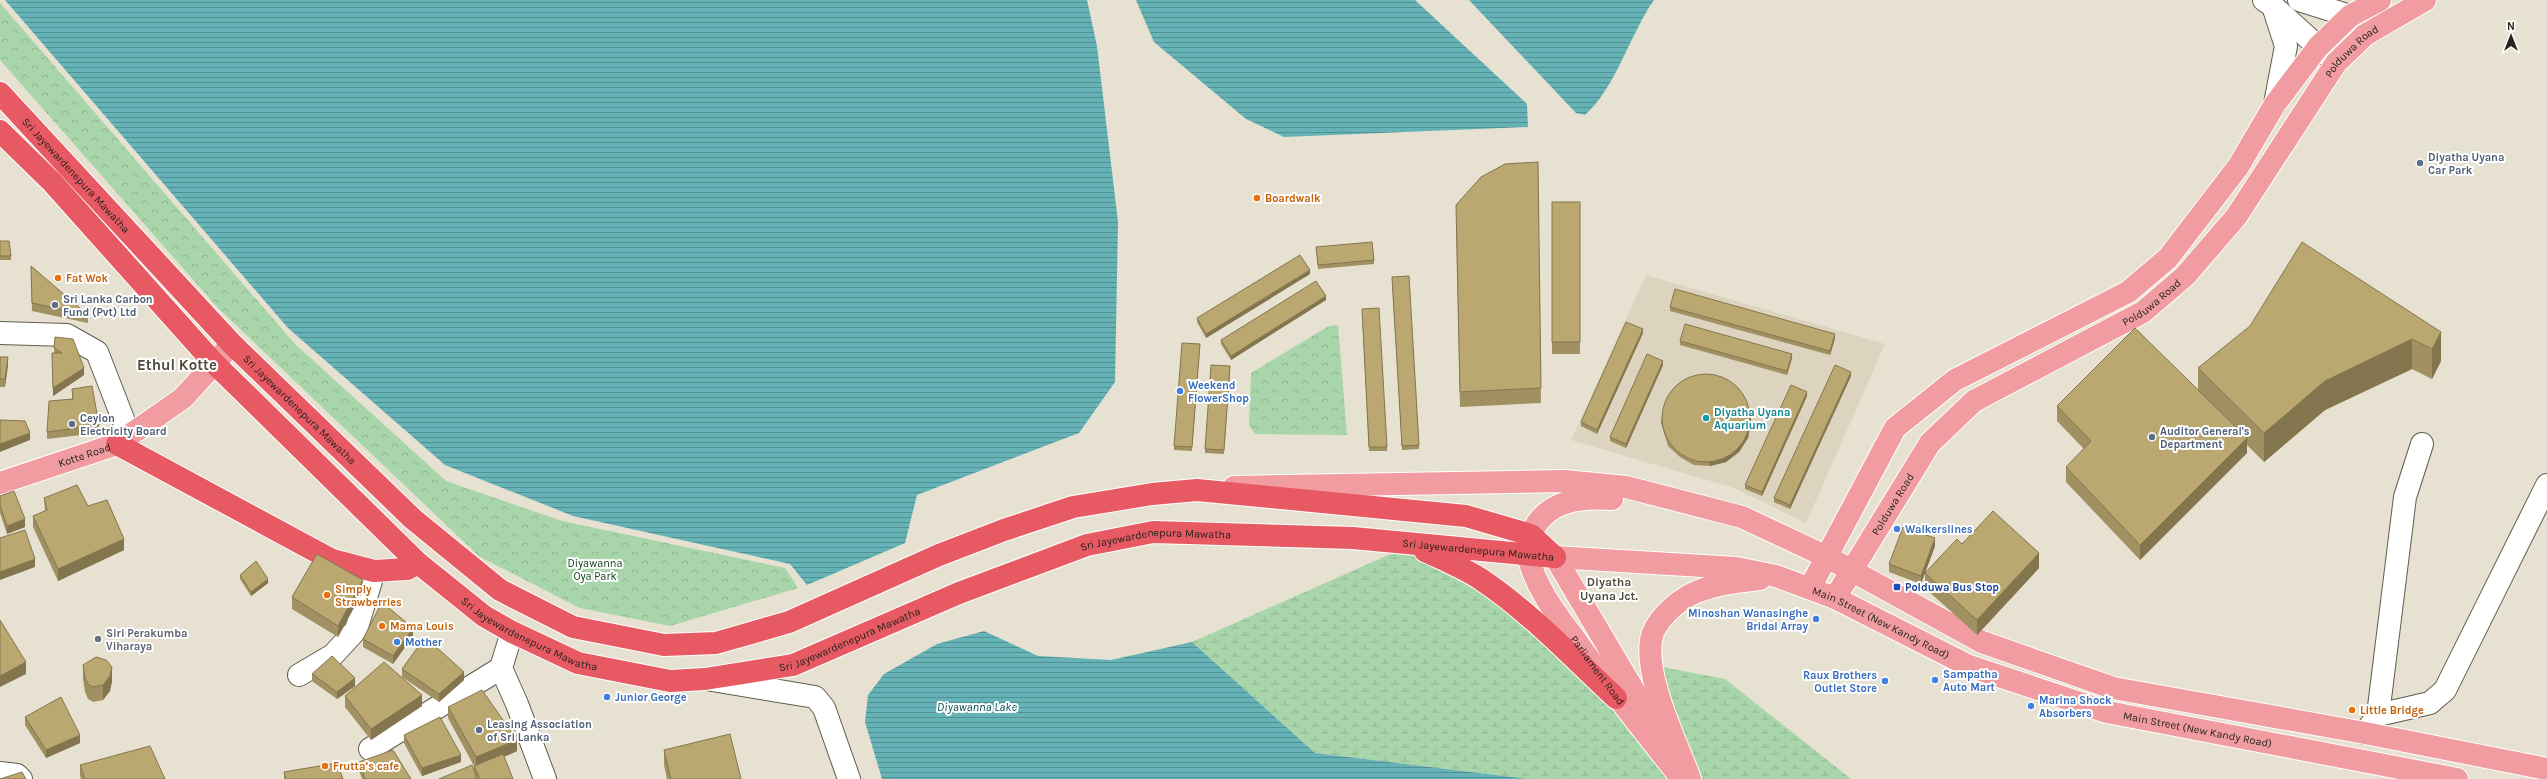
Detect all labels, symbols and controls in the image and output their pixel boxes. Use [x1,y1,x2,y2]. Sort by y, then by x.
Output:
north arrow [2491,16,2531,56]
text: N [2507,20,2515,33]
street label: Polduwa Road [2322,23,2381,80]
street label: Sri Jayewardenepura Mawatha [19,115,132,236]
place label: Diyatha Uyana Car Park [2428,151,2504,177]
marker: Diyatha Uyana Car Park [2415,158,2425,168]
place label: Boardwalk [1265,192,1321,205]
marker: Boardwalk [1252,193,1262,203]
place label: Fat Wok [66,272,109,285]
marker: Fat Wok [53,273,63,283]
street label: Polduwa Road [2120,276,2184,329]
place label: Sri Lanka Carbon Fund (Pvt) Ltd [63,293,153,319]
marker: Sri Lanka Carbon Fund (Pvt) Ltd [50,300,60,310]
street label: Sri Jayewardenepura Mawatha [240,352,359,467]
district label: Ethul Kotte [137,356,217,374]
place label: Weekend FlowerShop [1188,379,1249,405]
marker: Weekend FlowerShop [1175,386,1185,396]
place label: Diyatha Uyana Aquarium [1714,406,1790,432]
place label: Ceylon Electricity Board [80,412,167,438]
marker: Diyatha Uyana Aquarium [1701,413,1711,423]
marker: Ceylon Electricity Board [67,419,77,429]
place label: Auditor General's Department [2160,425,2250,451]
marker: Auditor General's Department [2147,432,2157,442]
street label: Kotte Road [57,441,113,470]
street label: Polduwa Road [1869,471,1917,538]
place label: Walkerslines [1905,523,1973,536]
marker: Walkerslines [1892,524,1902,534]
street label: Sri Jayewardenepura Mawatha [1078,526,1231,554]
street label: Sri Jayewardenepura Mawatha [1402,537,1555,564]
park label: Diyawanna Oya Park [567,557,623,583]
district label: Diyatha Uyana Jct. [1580,575,1638,603]
place label: Polduwa Bus Stop [1905,581,1999,594]
marker: Polduwa Bus Stop [1892,582,1902,592]
place label: Simply Strawberries [335,583,402,609]
street label: Main Street (New Kandy Road) [1810,584,1952,662]
marker: Simply Strawberries [322,590,332,600]
street label: Sri Jayewardenepura Mawatha [458,594,599,674]
street label: Sri Jayewardenepura Mawatha [778,605,922,674]
place label: Minoshan Wanasinghe Bridal Array [1688,607,1808,633]
marker: Minoshan Wanasinghe Bridal Array [1811,614,1821,624]
place label: Mama Louis [390,620,454,633]
marker: Mama Louis [377,621,387,631]
place label: Siri Perakumba Viharaya [106,627,187,653]
street label: Parliament Road [1567,633,1627,708]
marker: Siri Perakumba Viharaya [93,634,103,644]
place label: Mother [405,636,443,649]
marker: Mother [392,637,402,647]
place label: Sampatha Auto Mart [1943,668,1998,694]
place label: Raux Brothers Outlet Store [1803,669,1877,695]
marker: Sampatha Auto Mart [1930,675,1940,685]
marker: Raux Brothers Outlet Store [1880,676,1890,686]
place label: Junior George [615,691,687,704]
marker: Junior George [602,692,612,702]
place label: Marina Shock Absorbers [2039,694,2112,720]
water label: Diyawanna Lake [937,700,1017,714]
marker: Marina Shock Absorbers [2026,701,2036,711]
place label: Little Bridge [2360,704,2424,717]
marker: Little Bridge [2347,705,2357,715]
street label: Main Street (New Kandy Road) [2122,709,2273,750]
place label: Leasing Association of Sri Lanka [487,718,592,744]
marker: Leasing Association of Sri Lanka [474,725,484,735]
place label: Frutta’s cafe [333,760,399,773]
marker: Frutta’s cafe [320,761,330,771]

